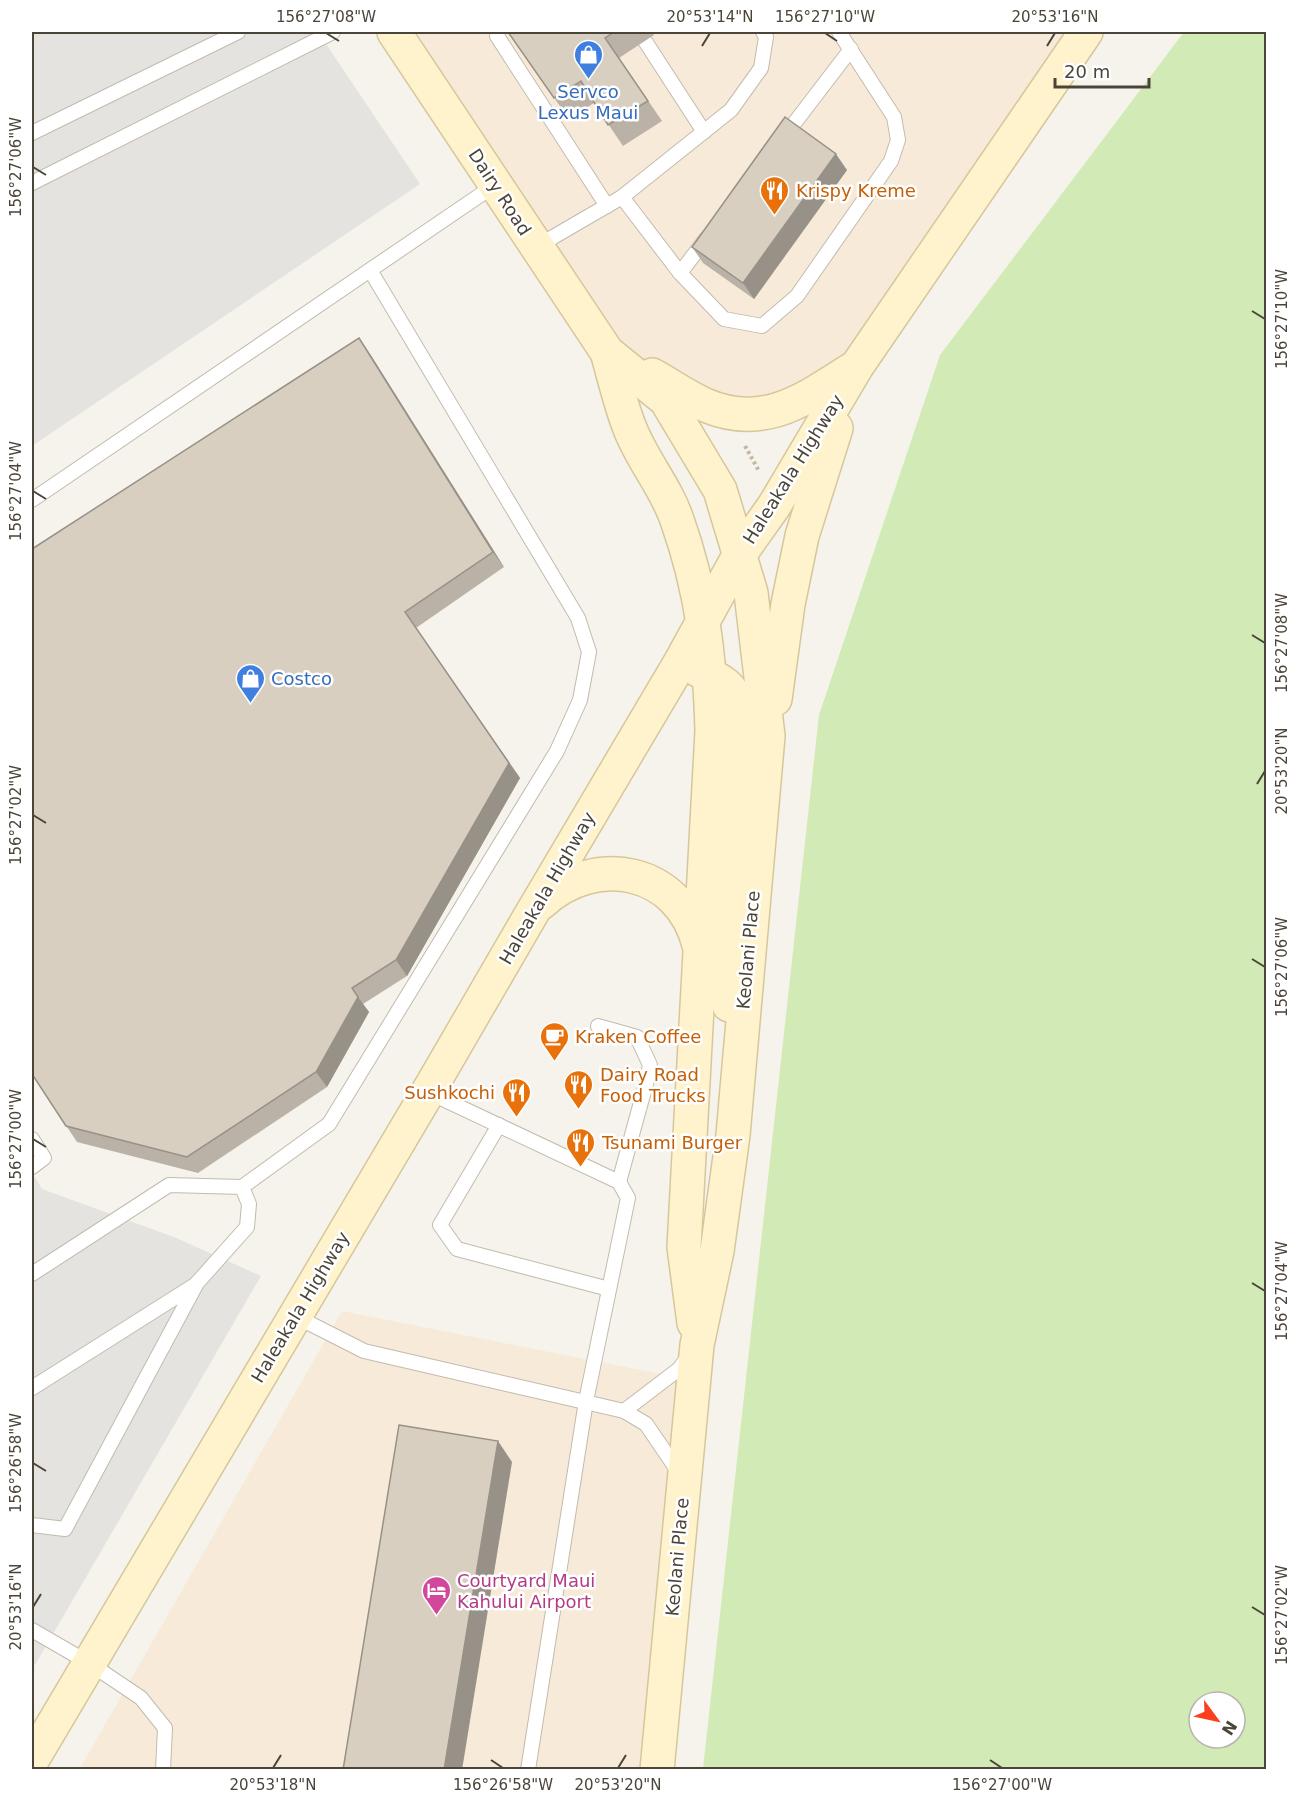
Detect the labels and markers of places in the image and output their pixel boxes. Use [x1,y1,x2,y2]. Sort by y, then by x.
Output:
shop icon: Servco Lexus Maui [572,38,604,80]
place label: Servco Lexus Maui [538,81,638,123]
restaurant icon: Krispy Kreme [759,174,791,216]
place label: Krispy Kreme [796,180,916,201]
shop icon: Costco [234,662,266,704]
place label: Costco [271,668,332,689]
cafe icon: Kraken Coffee [538,1020,570,1062]
place label: Kraken Coffee [575,1026,701,1047]
place label: Dairy Road Food Trucks [600,1064,706,1106]
restaurant icon: Dairy Road Food Trucks [563,1068,595,1110]
restaurant icon: Sushkochi [500,1076,532,1118]
place label: Sushkochi [404,1082,495,1103]
restaurant icon: Tsunami Burger [565,1126,597,1168]
place label: Tsunami Burger [601,1132,743,1153]
place label: Courtyard Maui Kahului Airport [457,1570,595,1612]
hotel icon: Courtyard Maui Kahului Airport [420,1574,452,1616]

